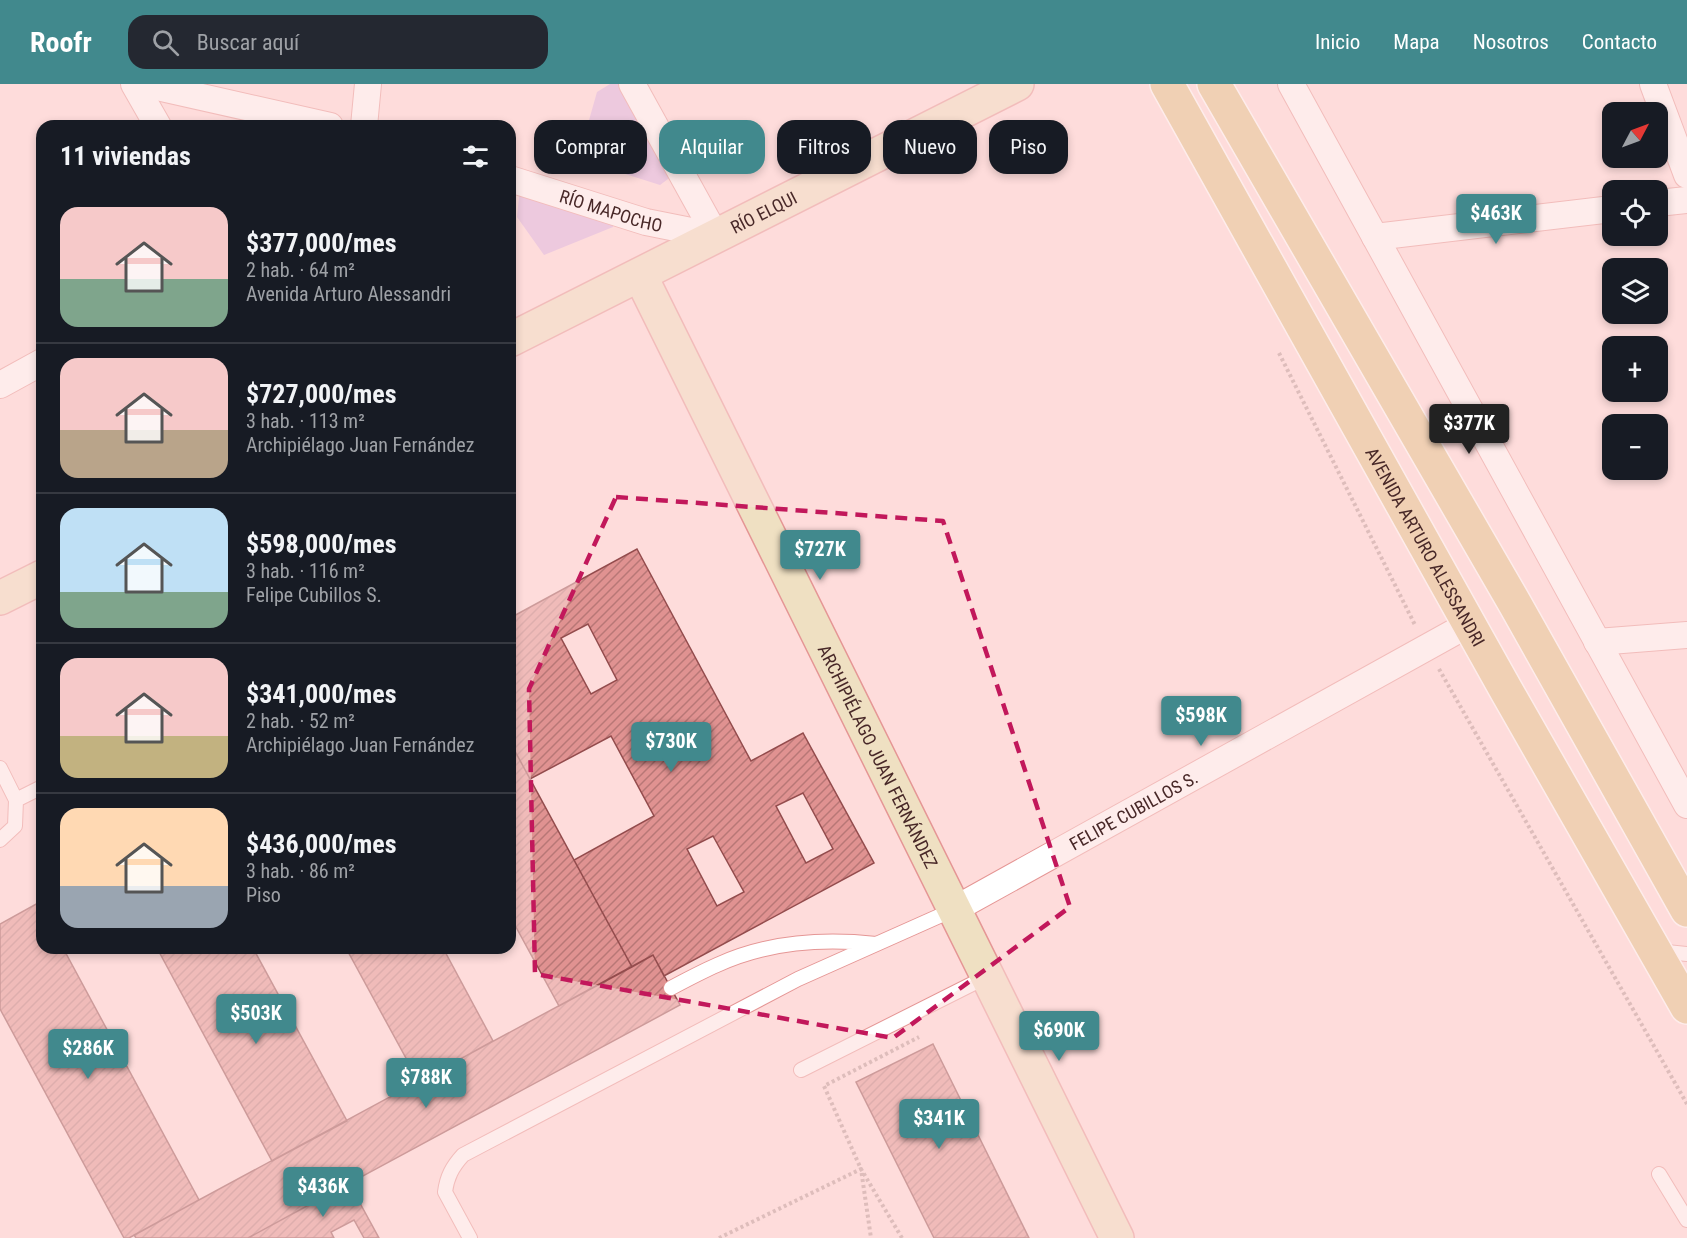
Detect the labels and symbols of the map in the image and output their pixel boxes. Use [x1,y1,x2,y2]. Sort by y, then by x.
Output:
north arrow [1602,102,1668,168]
street label: RÍO MAPOCHO [557,185,664,236]
street label: RÍO ELQUI [727,187,800,237]
pin: $463K [1454,194,1538,245]
pin: $377K [1427,404,1511,455]
street label: AVENIDA ARTURO ALESSANDRI [1362,443,1490,650]
pin: $727K [778,530,862,581]
street label: ARCHIPIÉLAGO JUAN FERNÁNDEZ [814,641,943,872]
pin: $598K [1159,696,1243,747]
pin: $730K [629,722,713,773]
street label: FELIPE CUBILLOS S. [1066,766,1201,854]
pin: $503K [214,994,298,1045]
pin: $690K [1017,1011,1101,1062]
pin: $286K [46,1029,130,1080]
pin: $788K [384,1058,468,1109]
pin: $341K [897,1099,981,1150]
pin: $436K [281,1167,365,1218]

